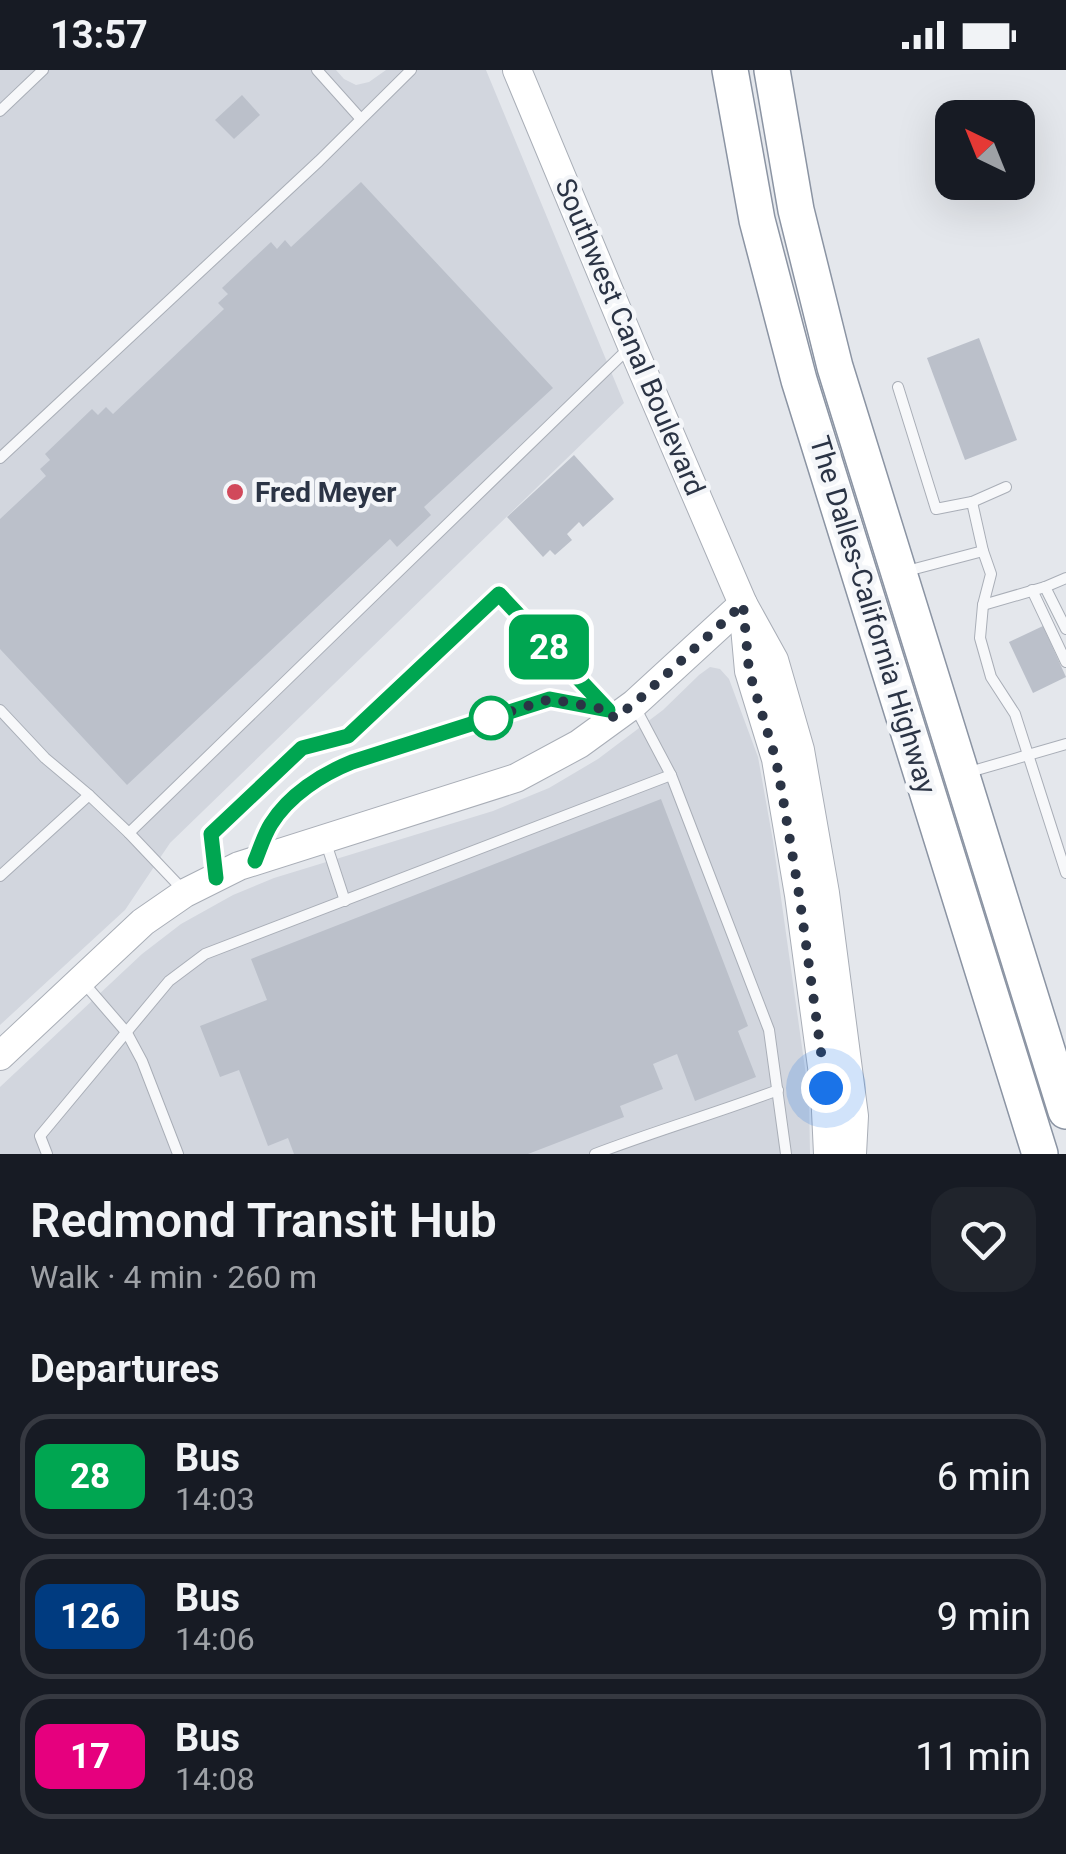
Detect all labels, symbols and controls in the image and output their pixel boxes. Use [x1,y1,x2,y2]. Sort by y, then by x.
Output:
text: 13:57 [50,13,148,57]
north arrow [935,100,1035,200]
map controls [935,100,1035,200]
street label: Southwest Canal Boulevard [548,174,712,500]
street label: The Dalles-California Highway [803,432,943,798]
place label: Fred Meyer [255,476,397,509]
marker: Fred Meyer [224,481,246,503]
line badge: 28 [504,614,594,680]
text: 28 [529,627,569,668]
unlabelled marker [470,697,512,739]
your location [801,1063,851,1113]
button: heart [931,1187,1036,1292]
text: Redmond Transit Hub [30,1192,497,1249]
text: Walk · 4 min · 260 m [30,1258,317,1296]
text: Departures [30,1347,220,1391]
text: Bus [175,1436,240,1480]
text: 6 min [937,1455,1031,1499]
text: 28 [70,1456,110,1497]
text: 14:03 [175,1480,255,1518]
text: Bus [175,1576,240,1620]
text: 9 min [937,1595,1031,1639]
text: 126 [60,1596,120,1637]
text: 14:06 [175,1620,255,1658]
text: Bus [175,1716,240,1760]
text: 11 min [915,1735,1031,1779]
text: 17 [70,1736,110,1777]
text: 14:08 [175,1760,255,1798]

